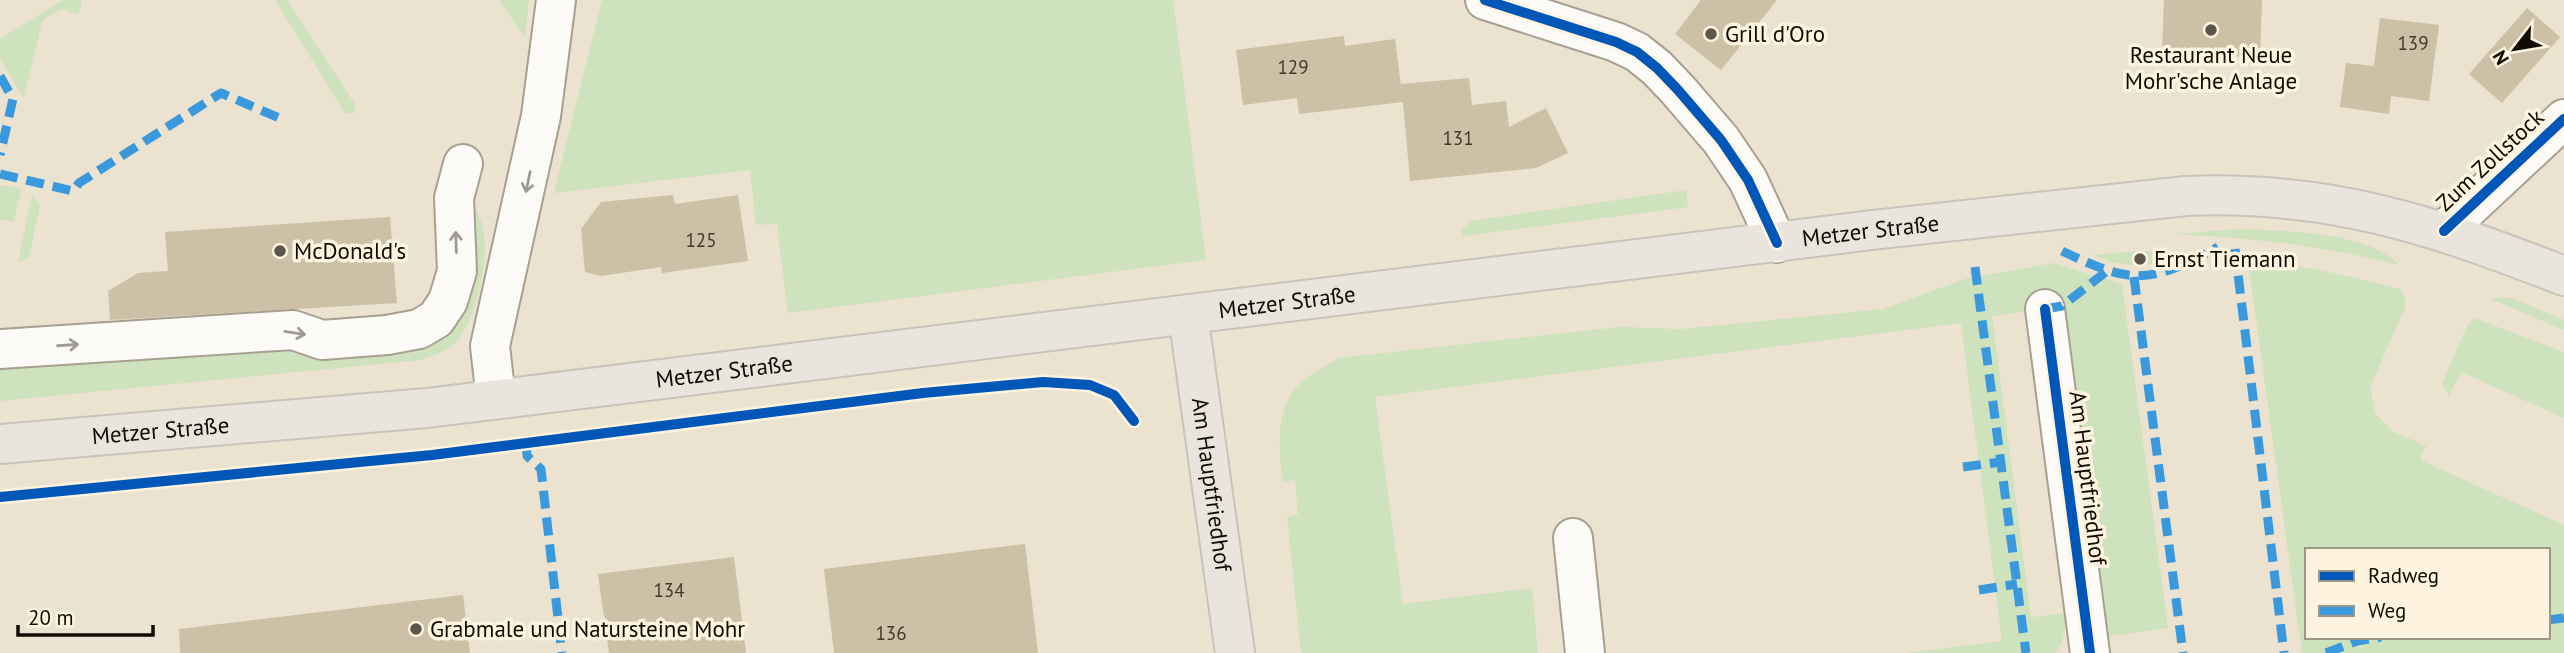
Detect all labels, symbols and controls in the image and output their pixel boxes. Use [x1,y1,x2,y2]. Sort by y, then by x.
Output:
north arrow [2480,14,2550,84]
place label: Grill d'Oro [1725,19,1825,48]
marker: Restaurant Neue Mohr'sche Anlage [2203,22,2219,38]
marker: Grill d'Oro [1703,26,1719,42]
house number: 139 [2397,31,2429,55]
place label: Restaurant Neue Mohr'sche Anlage [2125,40,2297,95]
text: N [2487,46,2514,69]
house number: 129 [1277,55,1309,79]
street label: Zum Zollstock [2430,102,2550,217]
house number: 131 [1442,126,1474,150]
one-way arrow [520,170,534,193]
street label: Metzer Straße [1800,208,1941,252]
house number: 125 [685,228,717,252]
one-way arrow [449,231,462,254]
place label: McDonald's [294,236,406,265]
marker: McDonald's [272,243,288,259]
place label: Ernst Tiemann [2154,244,2296,273]
marker: Ernst Tiemann [2132,251,2148,267]
street label: Metzer Straße [1217,279,1357,324]
one-way arrow [283,327,306,340]
one-way arrow [56,338,79,351]
street label: Metzer Straße [654,348,794,394]
street label: Am Hauptfriedhof [2063,389,2114,568]
street label: Am Hauptfriedhof [1186,396,1239,575]
street label: Metzer Straße [90,410,230,450]
legend [2305,548,2550,639]
text: Radweg [2368,562,2439,589]
house number: 134 [653,578,685,602]
scale bar [18,594,152,638]
text: Weg [2368,597,2406,624]
text: 20 m [28,604,74,631]
place label: Grabmale und Natursteine Mohr [430,614,745,643]
marker: Grabmale und Natursteine Mohr [408,621,424,637]
house number: 136 [875,621,907,645]

